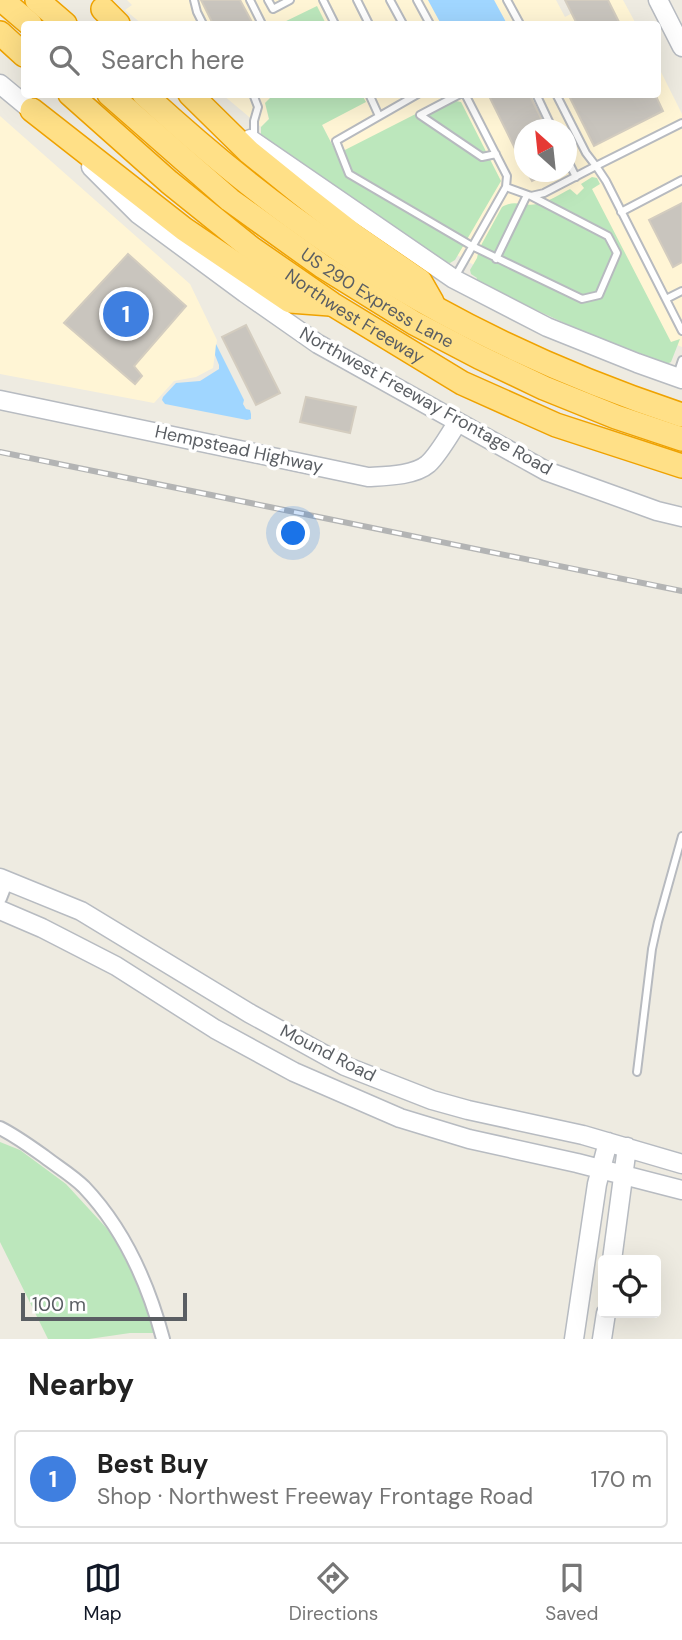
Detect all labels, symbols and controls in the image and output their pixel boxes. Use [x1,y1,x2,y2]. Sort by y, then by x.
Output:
search box [21,21,661,98]
icon: search [45,41,83,79]
text: Search here [101,43,244,77]
north arrow [514,119,577,182]
street label: US 290 Express Lane [296,242,458,354]
street label: Northwest Freeway [280,263,429,369]
pin: 1 [103,288,149,340]
street label: Northwest Freeway Frontage Road [295,321,557,481]
street label: Hempstead Highway [153,419,325,479]
your location [276,516,310,550]
street label: Mound Road [276,1019,380,1087]
map controls [598,1255,661,1318]
button: locate [598,1255,661,1318]
scale bar [21,1290,187,1322]
text: 100 m [32,1292,86,1317]
text: Nearby [28,1365,134,1404]
text: Best Buy [97,1447,208,1481]
text: 1 [49,1464,57,1494]
text: 170 m [591,1464,652,1494]
text: Shop · Northwest Freeway Frontage Road [97,1481,533,1511]
tab: Map [84,1559,122,1626]
tab: Directions [289,1559,378,1626]
tab: Saved [545,1559,598,1626]

